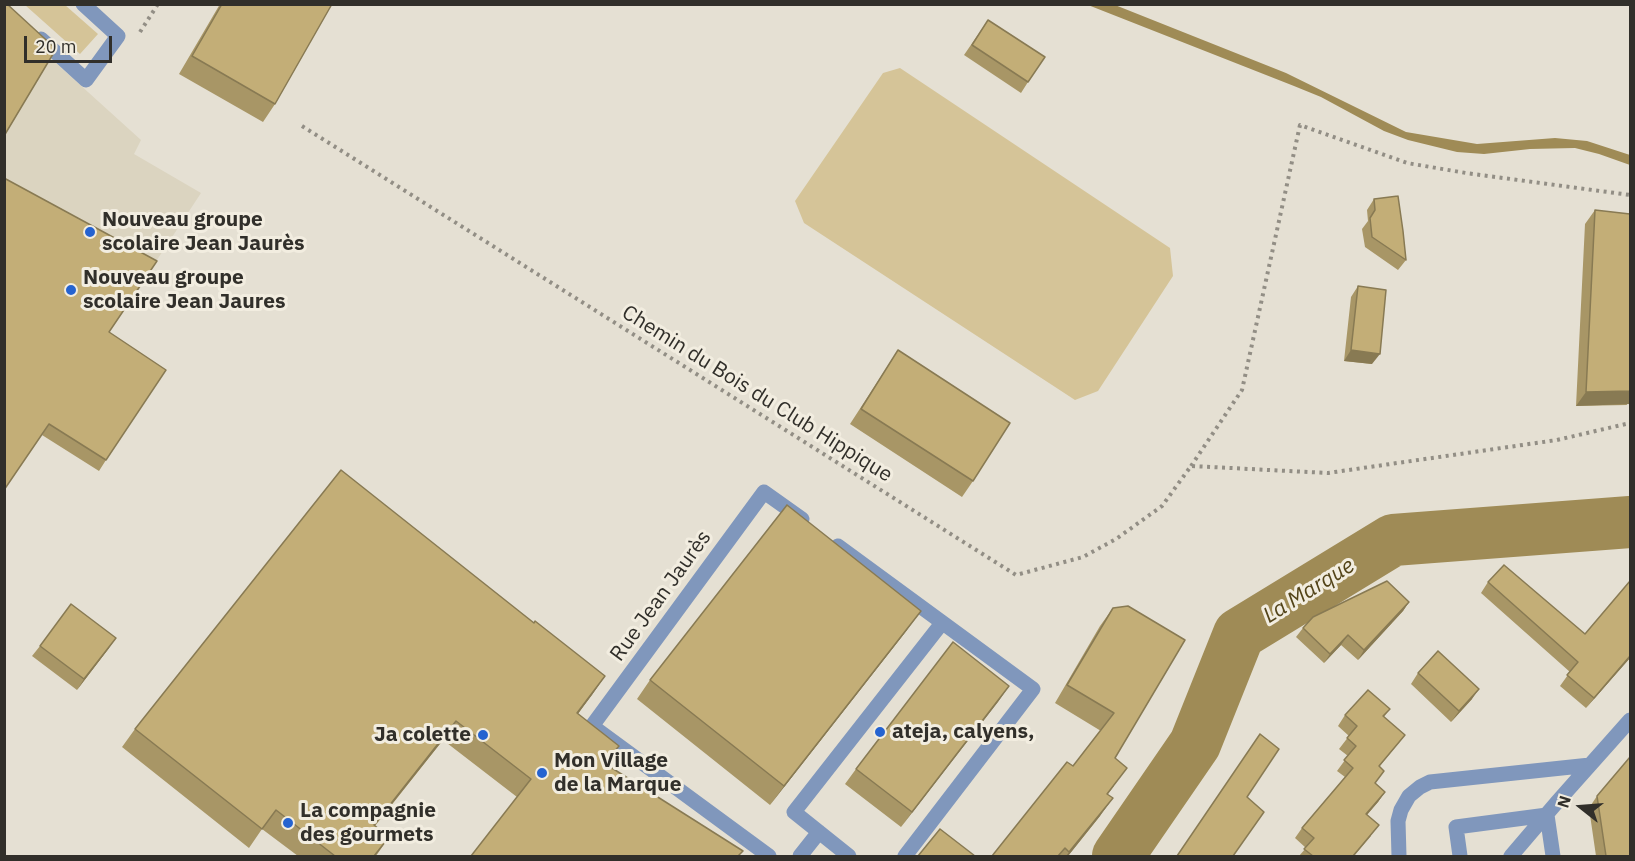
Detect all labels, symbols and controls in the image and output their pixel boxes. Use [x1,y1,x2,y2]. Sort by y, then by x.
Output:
scale bar [27,24,116,62]
text: 20 m [35,35,77,58]
place label: Nouveau groupe scolaire Jean Jaurès [102,207,305,257]
marker: Nouveau groupe scolaire Jean Jaurès [83,225,97,239]
place label: Nouveau groupe scolaire Jean Jaures [83,265,286,315]
marker: Nouveau groupe scolaire Jean Jaures [64,283,78,297]
street label: Chemin du Bois du Club Hippique [617,300,897,488]
street label: Rue Jean Jaurès [605,526,717,666]
water label: La Marque [1259,553,1359,629]
place label: ateja, calyens, [892,719,1035,745]
place label: Ja colette [374,722,471,748]
marker: ateja, calyens, [873,725,887,739]
marker: Ja colette [476,728,490,742]
place label: Mon Village de la Marque [554,748,681,798]
marker: Mon Village de la Marque [535,766,549,780]
north arrow [1551,777,1611,837]
text: N [1553,793,1575,810]
place label: La compagnie des gourmets [300,798,436,848]
marker: La compagnie des gourmets [281,816,295,830]

